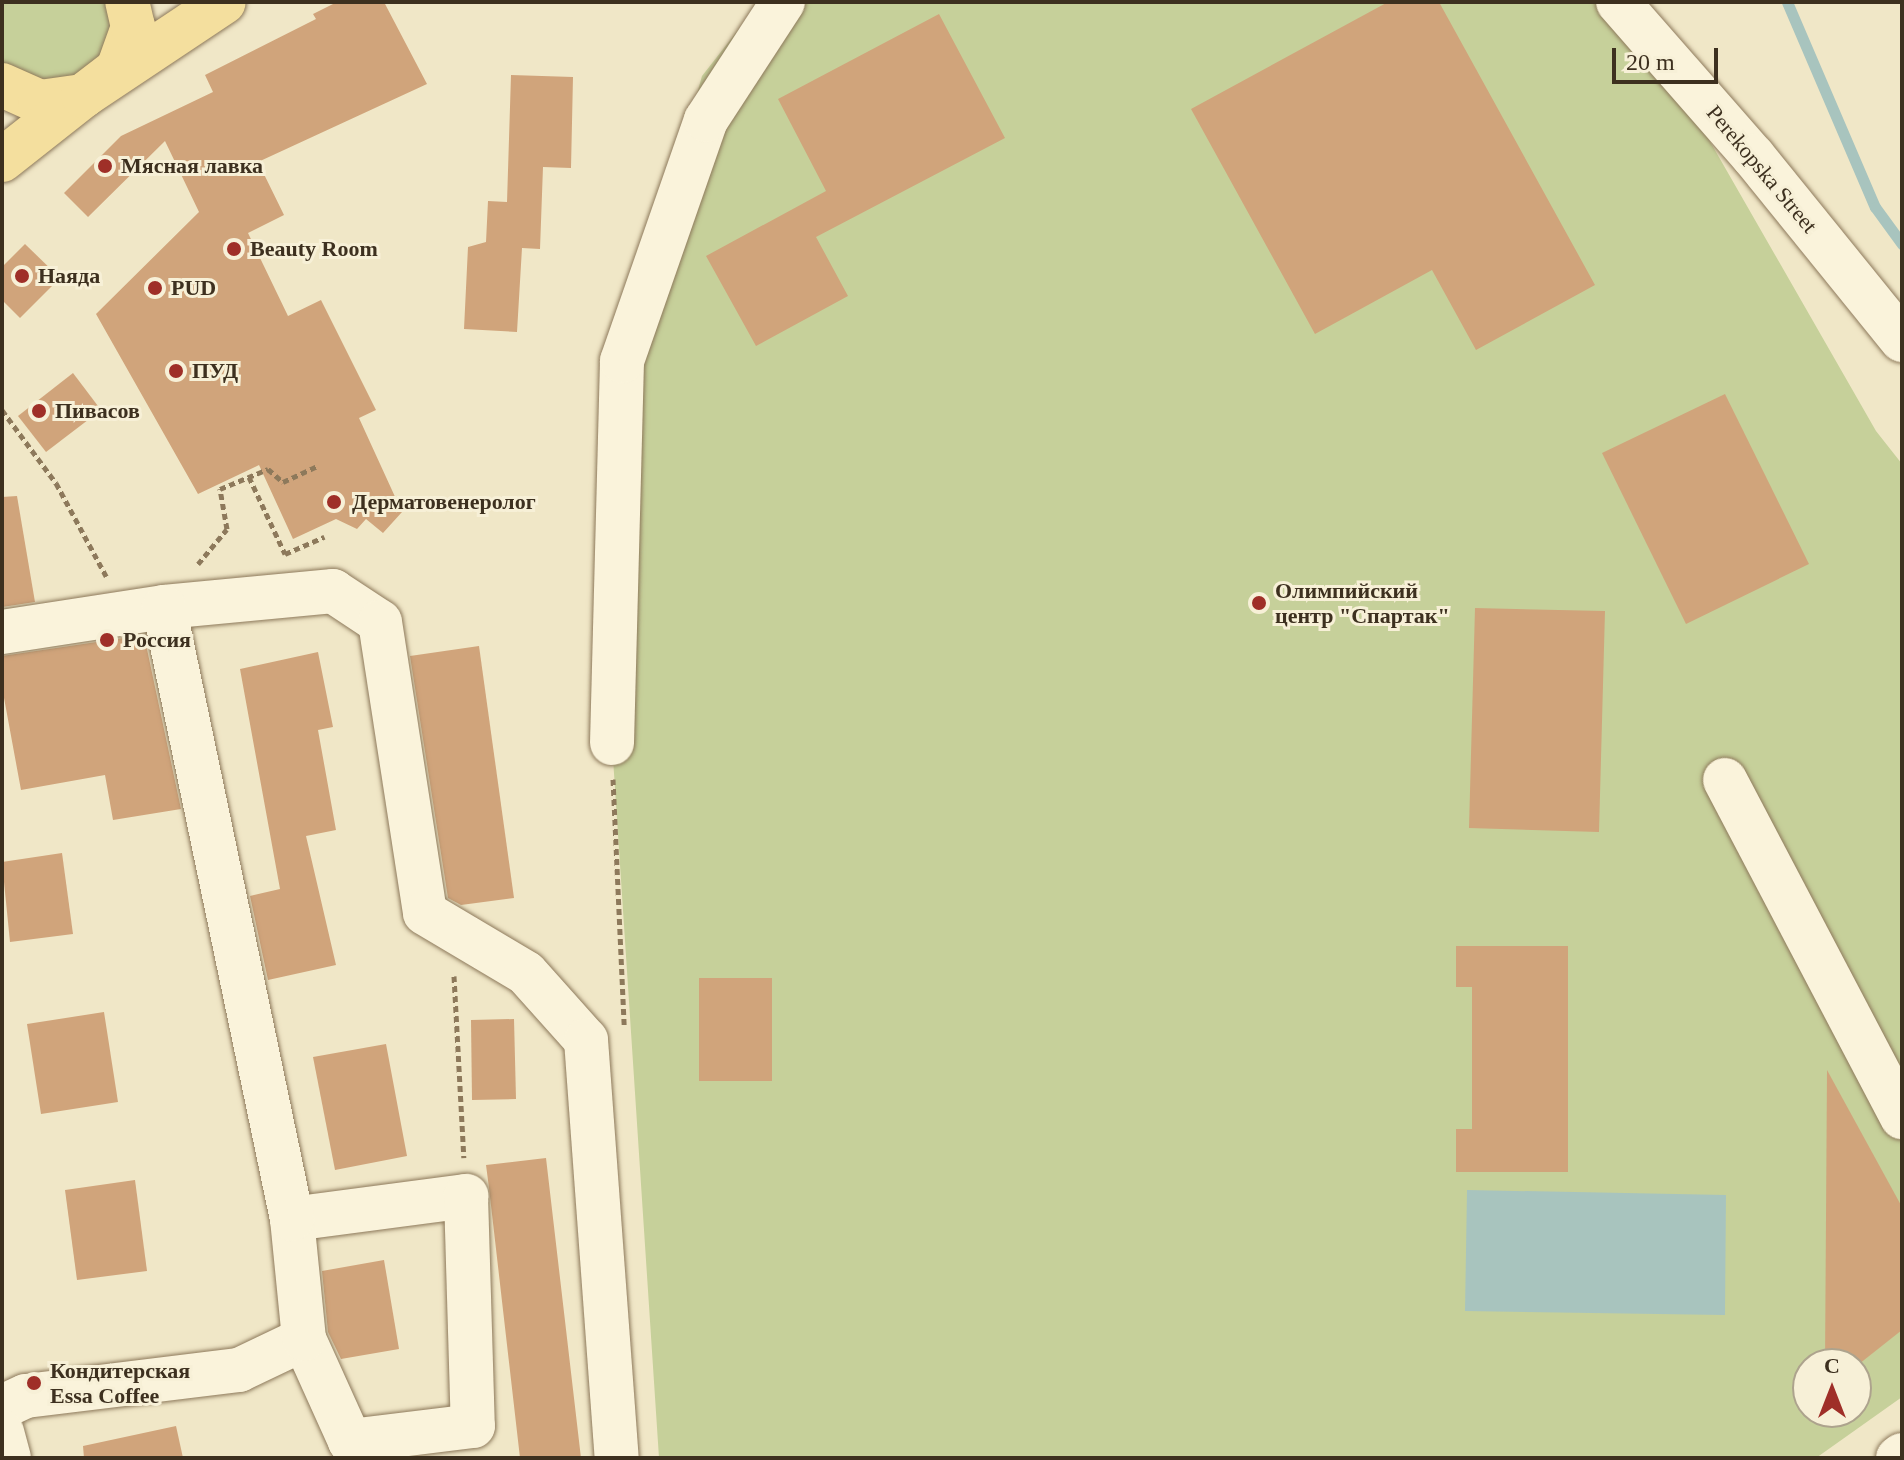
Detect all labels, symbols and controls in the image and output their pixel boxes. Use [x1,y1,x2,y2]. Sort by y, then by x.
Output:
scale bar [1616,32,1722,82]
text: 20 m [1626,49,1675,75]
street label: Perekopska Street [1701,100,1823,238]
place label: Мясная лавка [121,153,263,179]
marker: Мясная лавка [96,157,114,175]
place label: Beauty Room [250,236,378,262]
marker: Beauty Room [225,240,243,258]
place label: Наяда [38,263,100,289]
marker: Наяда [13,267,31,285]
place label: PUD [171,275,216,301]
marker: PUD [146,279,164,297]
place label: ПУД [192,358,238,384]
marker: ПУД [167,362,185,380]
place label: Пивасов [55,398,140,424]
marker: Пивасов [30,402,48,420]
place label: Дерматовенеролог [352,489,536,515]
marker: Дерматовенеролог [323,491,345,513]
place label: Олимпийский центр "Спартак" [1275,577,1450,628]
marker: Олимпийский центр "Спартак" [1250,594,1268,612]
place label: Россия [123,627,191,653]
marker: Россия [98,631,116,649]
north arrow [1792,1348,1872,1428]
text: С [1824,1353,1840,1378]
place label: Кондитерская Essa Coffee [50,1357,190,1408]
marker: Кондитерская Essa Coffee [25,1374,43,1392]

